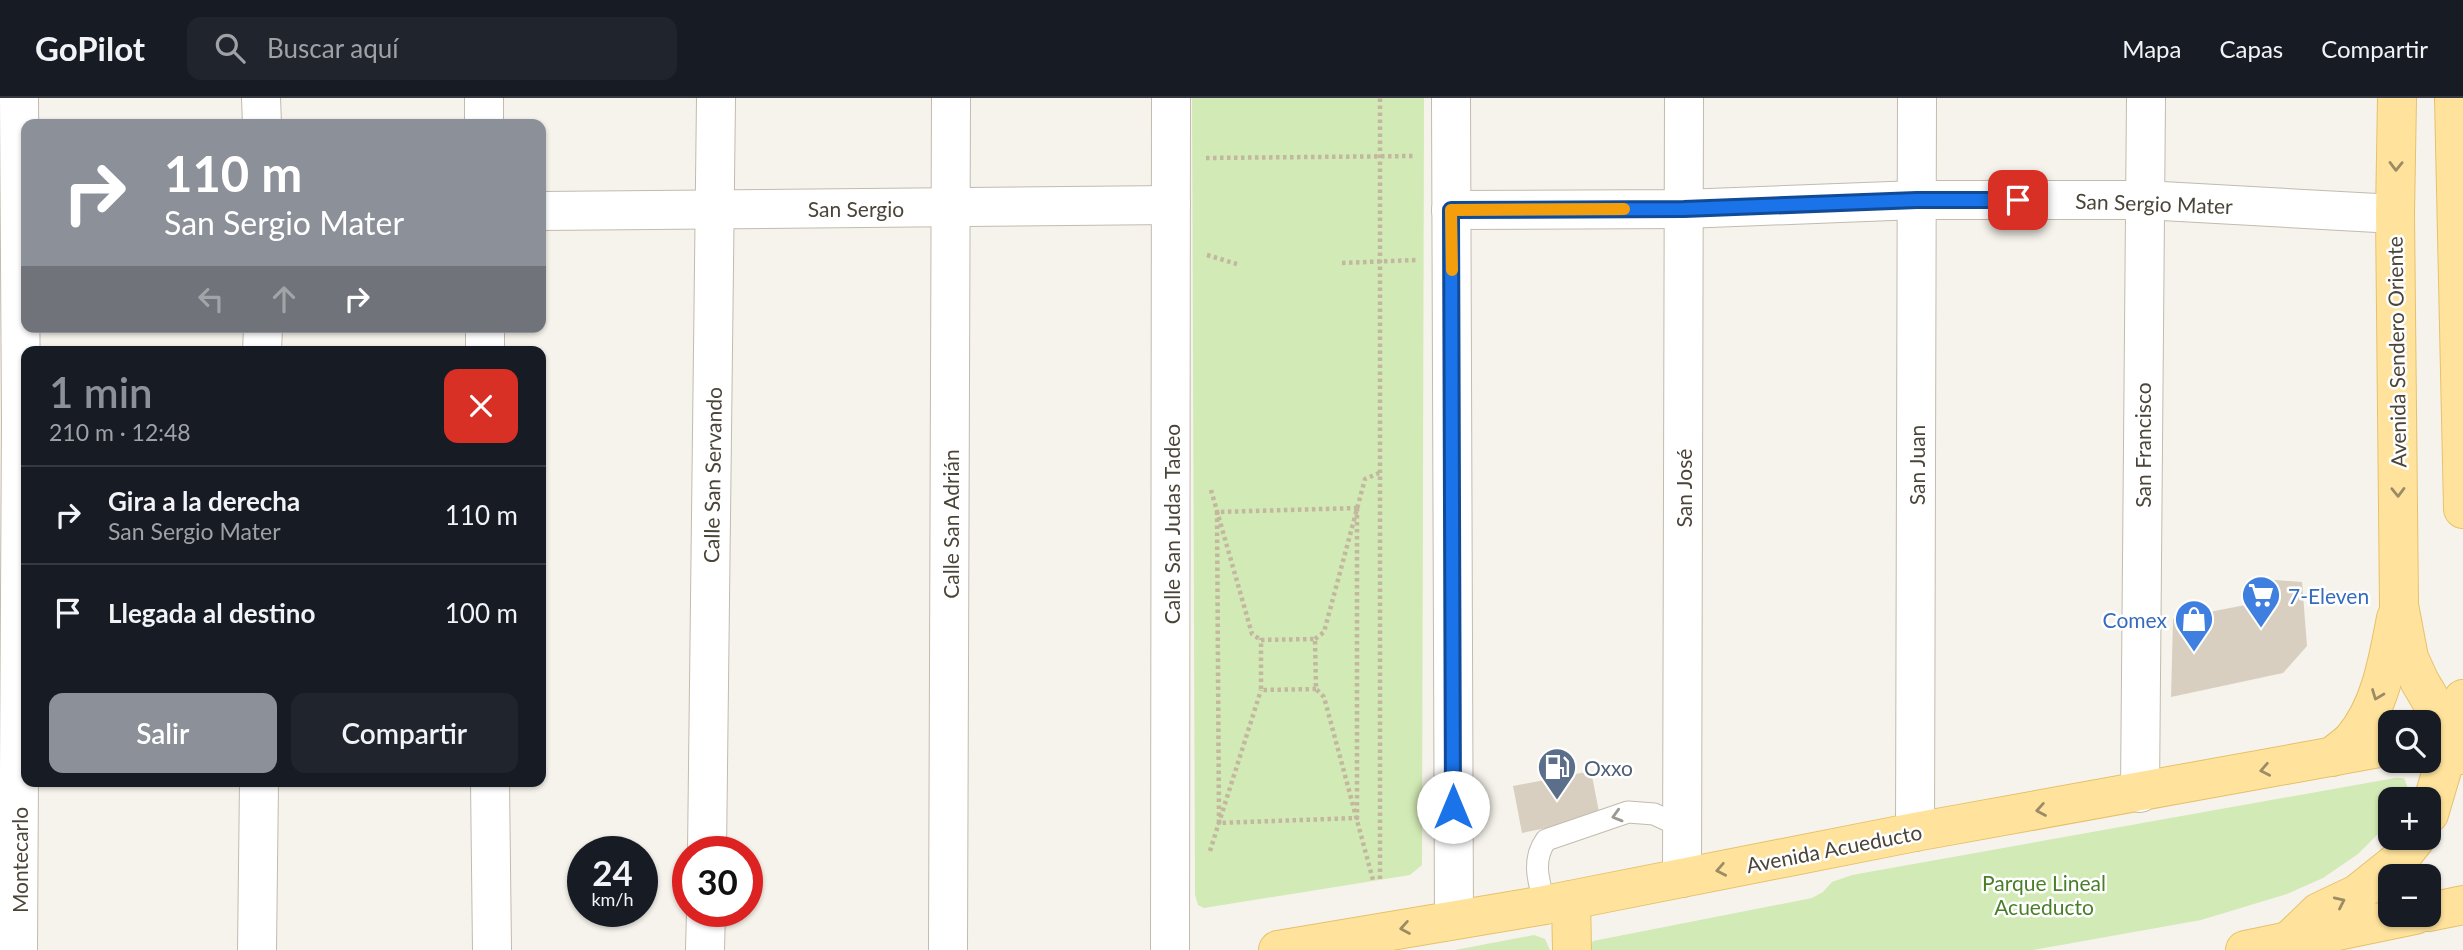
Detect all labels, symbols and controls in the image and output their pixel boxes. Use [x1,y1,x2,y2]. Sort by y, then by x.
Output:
search box [187,17,677,80]
text: GoPilot [35,28,145,68]
icon: search [211,29,249,67]
text: Buscar aquí [267,32,399,64]
text: Mapa [2122,34,2181,63]
text: Capas [2219,34,2283,63]
text: Compartir [2321,34,2428,63]
text: 110 m [164,144,302,202]
icon: right [49,147,140,238]
one-way arrow [2388,161,2404,172]
pin [1988,170,2048,230]
icon: arrive [1999,181,2037,219]
street label: San Sergio Mater [2075,188,2234,218]
street label: San Sergio [808,196,904,221]
text: San Sergio Mater [164,203,404,242]
street label: Avenida Sendero Oriente [2381,236,2411,468]
icon: left [192,280,230,318]
icon: ahead [265,280,303,318]
icon: right [338,280,376,318]
text: 1 min [49,367,153,417]
button: close [444,369,518,443]
street label: San Francisco [2130,382,2155,508]
street label: Calle San Servando [698,387,726,563]
text: 210 m · 12:48 [49,418,191,446]
street label: Calle San Judas Tadeo [1159,424,1184,624]
street label: San Juan [1904,425,1929,505]
street label: Calle San Adrián [938,449,963,599]
street label: San José [1671,449,1696,527]
text: Gira a la derecha [108,485,300,517]
one-way arrow [2390,487,2406,497]
icon: right [49,496,87,534]
text: 110 m [445,499,518,531]
text: San Sergio Mater [108,517,281,545]
supermarket icon: 7-Eleven [2240,574,2282,629]
place label: 7-Eleven [2288,583,2369,608]
icon: arrive [49,594,87,632]
text: Llegada al destino [108,597,315,629]
text: 100 m [445,597,518,629]
shop icon: Comex [2173,598,2215,653]
place label: Comex [2103,607,2168,632]
one-way arrow [2371,689,2385,701]
button: Salir [49,693,277,773]
button: Compartir [291,693,518,773]
map controls [2378,710,2441,927]
button: search [2378,710,2441,773]
fuel station icon: Oxxo [1536,746,1578,801]
place label: Oxxo [1584,755,1633,780]
one-way arrow [2259,761,2271,776]
position arrow [1416,770,1490,844]
button: + [2378,787,2441,850]
one-way arrow [2035,802,2047,817]
street label: Montecarlo [7,807,32,913]
one-way arrow [1611,807,1623,822]
street label: Avenida Acueducto [1744,819,1924,877]
speed limit sign: 30 [672,836,763,927]
text: 24 [592,851,633,893]
one-way arrow [1715,862,1727,877]
button: − [2378,864,2441,927]
park label: Parque Lineal Acueducto [1982,870,2106,919]
text: km/h [591,888,634,910]
one-way arrow [2333,896,2345,910]
one-way arrow [1399,920,1411,935]

